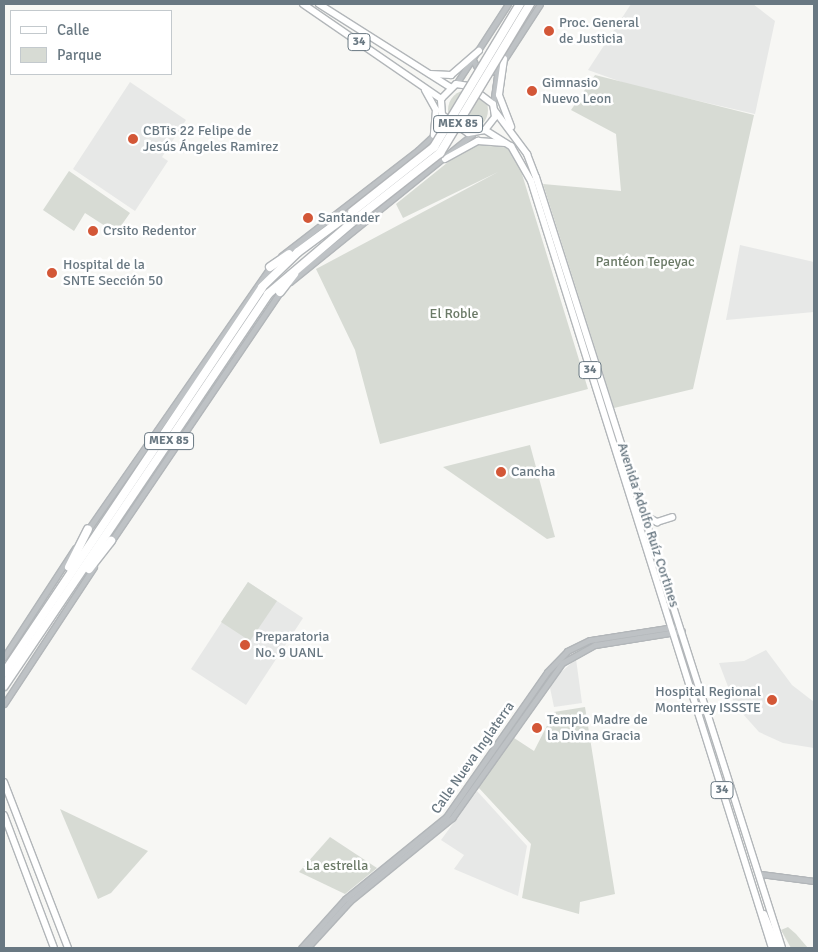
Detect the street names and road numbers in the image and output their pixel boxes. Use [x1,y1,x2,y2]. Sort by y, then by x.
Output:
road number: 34 [346,32,372,52]
road number: MEX 85 [433,115,483,134]
road number: 34 [578,360,602,380]
road number: MEX 85 [144,432,194,451]
street label: Avenida Adolfo Ruíz Cortines [613,441,683,609]
street label: Calle Nueva Inglaterra [428,699,518,817]
road number: 34 [710,780,734,800]

